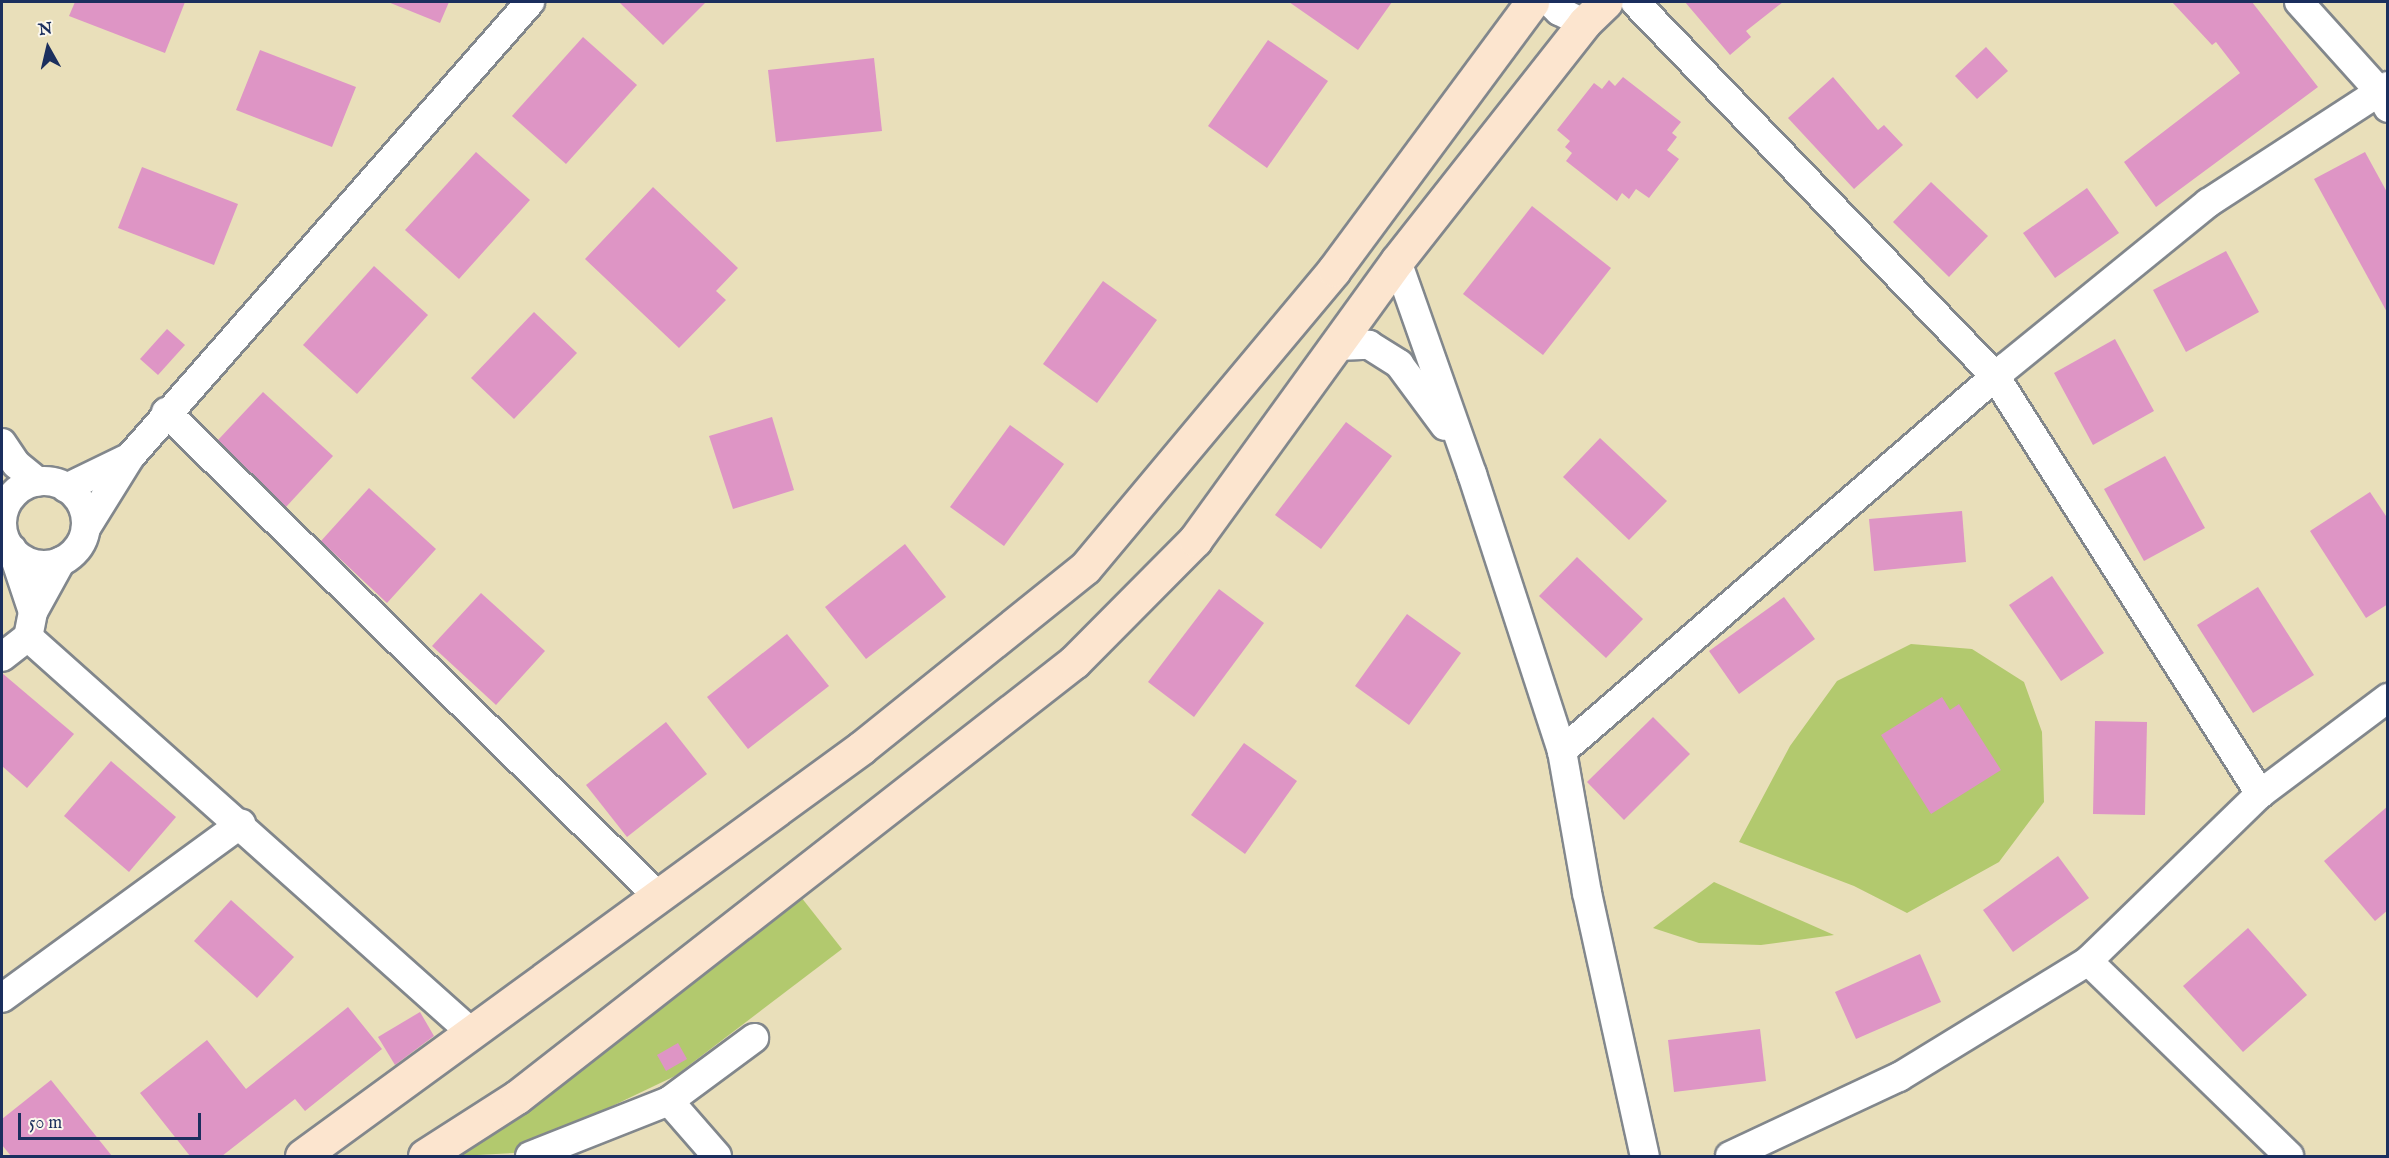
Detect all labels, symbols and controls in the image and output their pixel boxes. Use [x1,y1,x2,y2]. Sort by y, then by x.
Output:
north arrow [18,18,78,78]
text: N [37,19,54,41]
scale bar [21,1101,204,1139]
text: 50 m [29,1112,62,1135]

